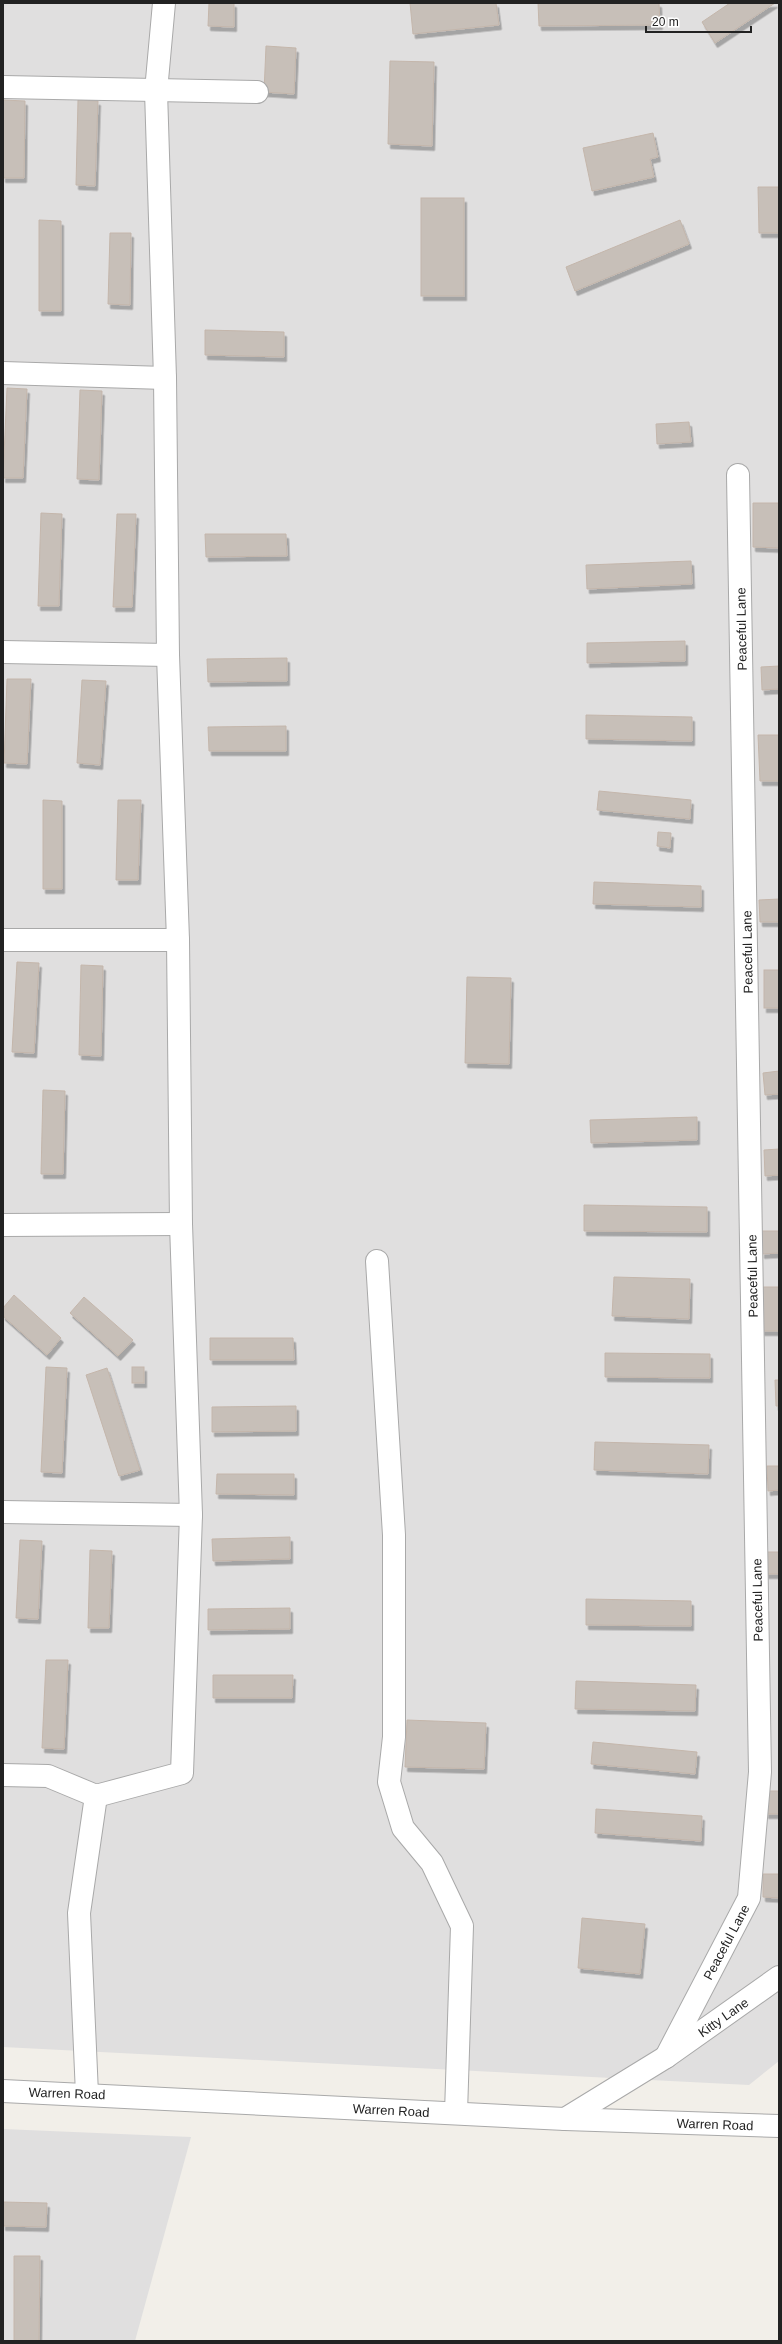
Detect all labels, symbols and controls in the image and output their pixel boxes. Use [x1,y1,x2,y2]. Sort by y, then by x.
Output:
scale bar [646,8,751,34]
text: 20 m [652,15,679,29]
street label: Peaceful Lane [733,587,750,671]
street label: Peaceful Lane [739,910,756,994]
street label: Peaceful Lane [744,1234,761,1318]
street label: Peaceful Lane [749,1558,766,1642]
street label: Peaceful Lane [700,1902,753,1982]
street label: Kitty Lane [695,1995,751,2040]
street label: Warren Road [28,2085,106,2102]
street label: Warren Road [352,2101,430,2120]
street label: Warren Road [676,2116,754,2133]

